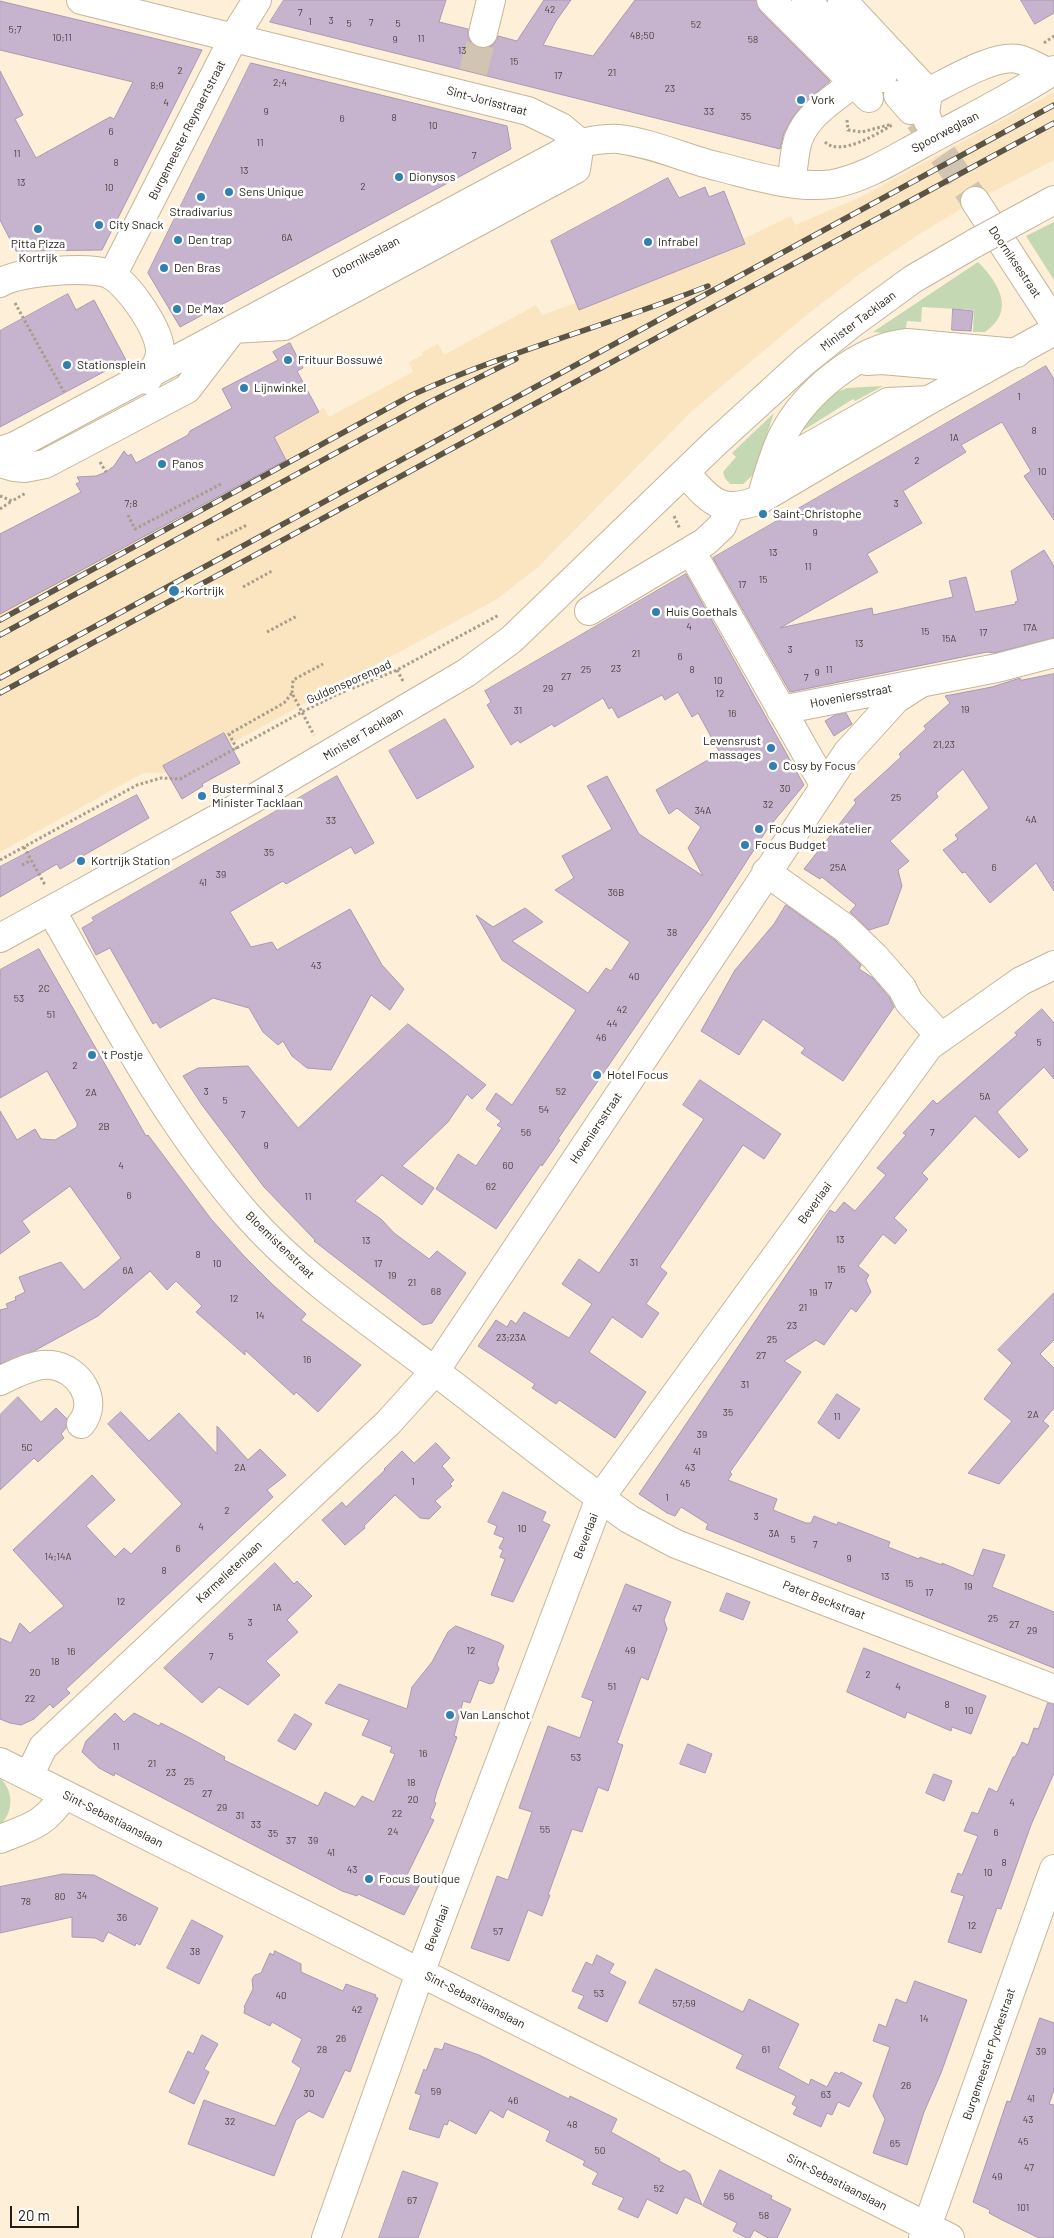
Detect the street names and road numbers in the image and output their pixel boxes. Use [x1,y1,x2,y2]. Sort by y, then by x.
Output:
street label: Burgemeester Reynaertstraat [146,58,228,202]
street label: Sint-Jorisstraat [445,83,529,119]
street label: Spoorweglaan [909,108,981,156]
street label: Doorniksestraat [986,223,1044,301]
street label: Doornikselaan [330,233,402,281]
street label: Minister Tacklaan [817,288,899,354]
street label: Guldensporenpad [304,657,394,707]
street label: Hoveniersstraat [809,681,893,711]
street label: Minister Tacklaan [320,704,406,764]
street label: Hoveniersstraat [567,1090,625,1166]
street label: Beverlaai [795,1179,835,1227]
street label: Bloemistenstraat [243,1209,317,1281]
street label: Beverlaai [571,1511,601,1561]
street label: Karmelietenlaan [193,1538,265,1606]
street label: Pater Beckstraat [780,1578,868,1622]
street label: Sint-Sebastiaanslaan [60,1787,166,1851]
street label: Beverlaai [422,1903,452,1953]
street label: Sint-Sebastiaanslaan [422,1968,528,2032]
street label: Burgemeester Pyckestraat [960,1986,1018,2122]
street label: Sint-Sebastiaanslaan [784,2150,890,2214]

